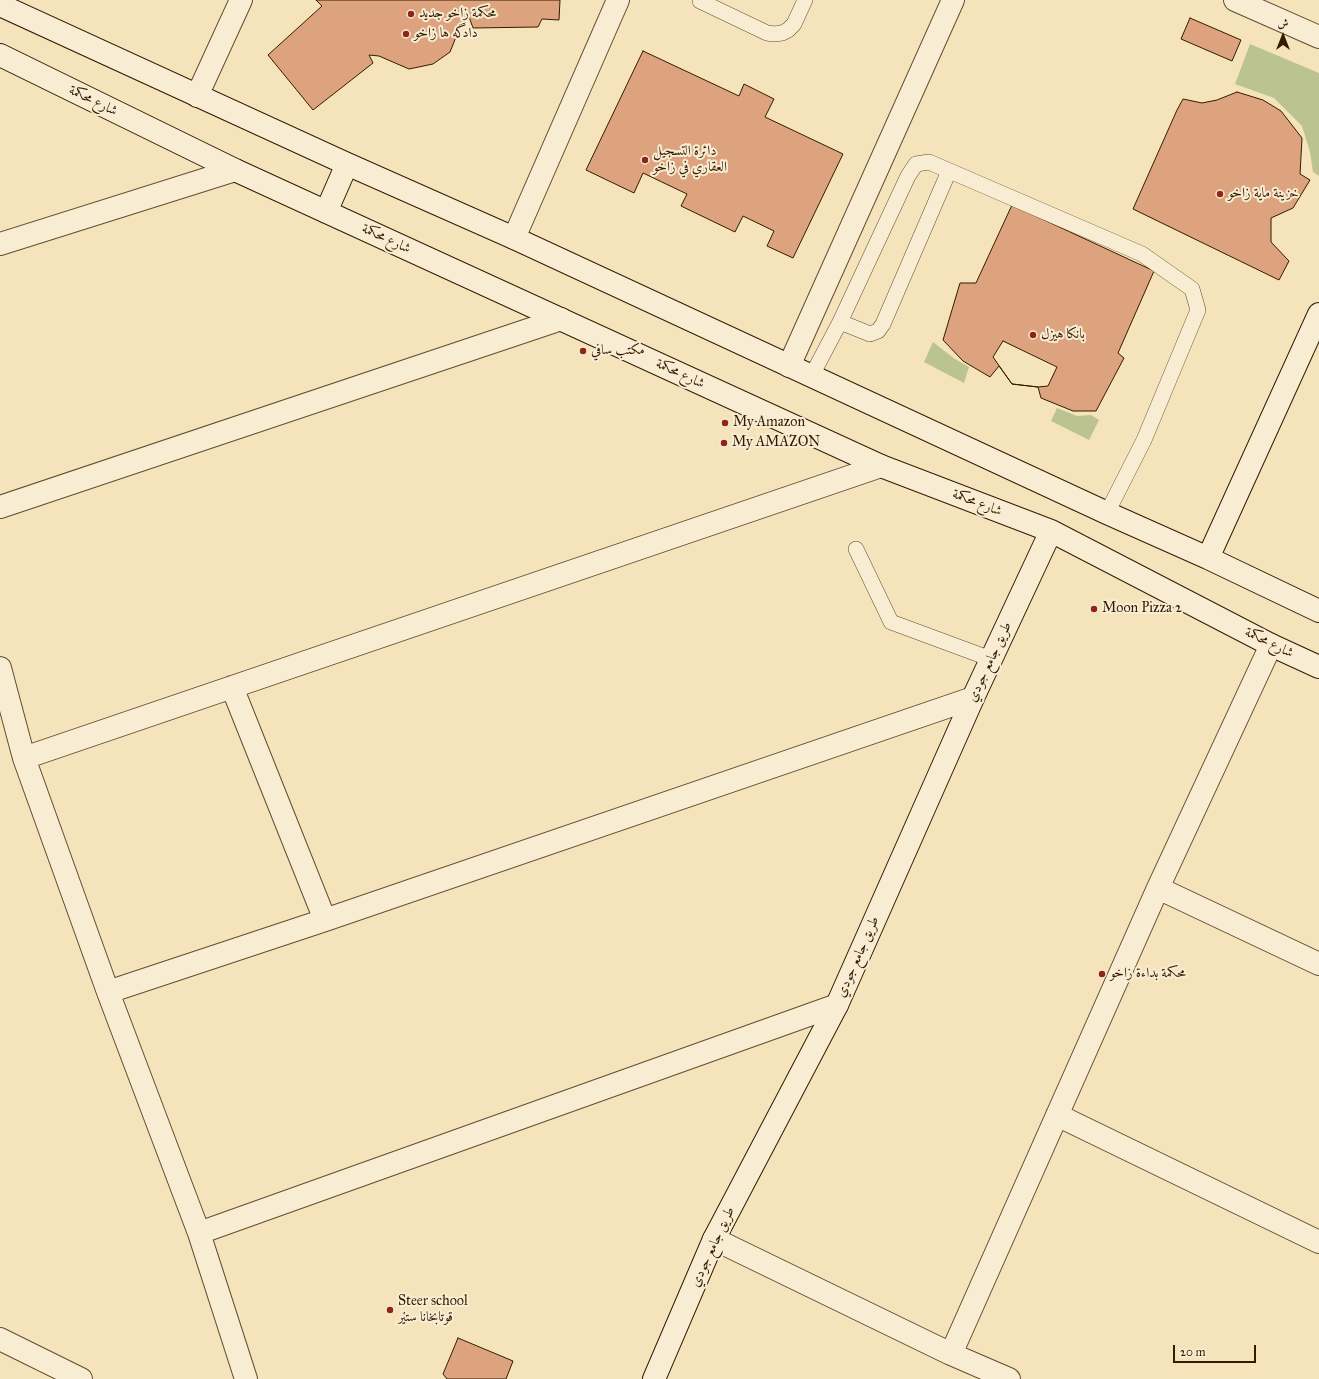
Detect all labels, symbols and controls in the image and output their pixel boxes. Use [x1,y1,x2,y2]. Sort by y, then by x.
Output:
place label: محكمة زاخو جديد [419,6,497,22]
marker: محكمة زاخو جديد [406,9,416,19]
north arrow [1263,16,1303,56]
text: ش [1278,17,1288,30]
place label: دادگه ها زاخو [414,26,478,42]
marker: دادگه ها زاخو [401,29,411,39]
street label: شارع محكمة [66,82,120,120]
place label: دائرة التسجيل العقاري في زاخو [653,144,727,176]
marker: دائرة التسجيل العقاري في زاخو [640,155,650,165]
place label: خزينة ماية زاخو [1228,186,1299,202]
marker: خزينة ماية زاخو [1215,189,1225,199]
street label: شارع محكمة [359,220,413,258]
place label: بانکا هیزل [1041,327,1085,343]
marker: بانکا هیزل [1028,330,1038,340]
place label: مكتب سافي [591,343,645,359]
marker: مكتب سافي [578,346,588,356]
street label: شارع محكمة [653,355,707,393]
place label: My Amazon [733,415,805,431]
marker: My Amazon [720,418,730,428]
place label: My AMAZON [732,435,820,451]
marker: My AMAZON [719,438,729,448]
street label: شارع محكمة [950,486,1004,520]
place label: Moon Pizza 2 [1102,601,1182,617]
marker: Moon Pizza 2 [1089,604,1099,614]
street label: طريق جامع جودي [964,619,1016,705]
street label: شارع محكمة [1242,624,1296,662]
street label: طريق جامع جودي [833,914,883,1000]
place label: محكمة بداءة زاخو [1110,966,1186,982]
marker: محكمة بداءة زاخو [1097,969,1107,979]
street label: طريق جامع جودي [687,1204,739,1290]
place label: Steer school قوتابخانا ستێر [398,1294,468,1326]
marker: Steer school قوتابخانا ستێر [385,1305,395,1315]
scale bar [1175,1337,1258,1363]
text: 20 m [1180,1345,1206,1359]

